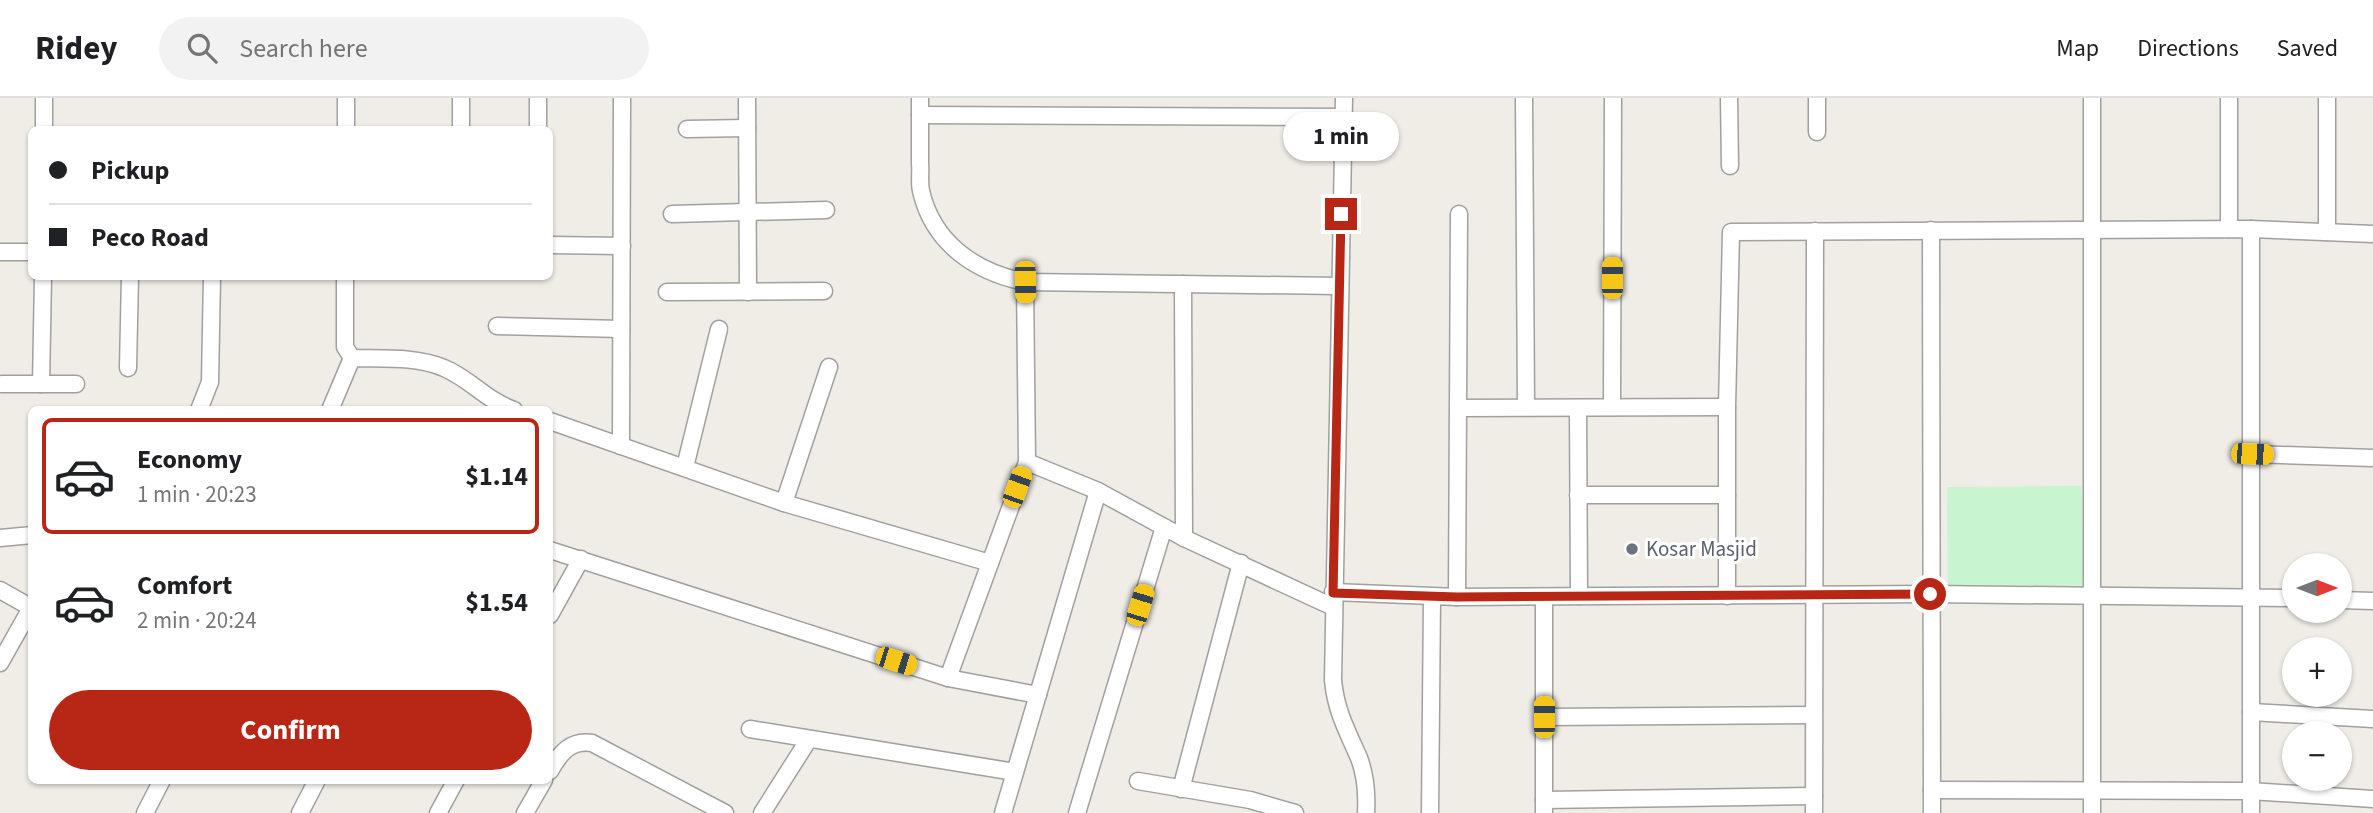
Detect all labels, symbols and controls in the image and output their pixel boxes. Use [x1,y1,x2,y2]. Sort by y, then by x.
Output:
search box [159,17,649,80]
text: Ridey [35,25,117,72]
icon: search [183,29,221,67]
text: Search here [239,30,368,67]
text: Map [2056,31,2099,66]
text: Directions [2137,31,2239,66]
text: Saved [2277,31,2338,66]
callout: 1 min [1283,113,1399,162]
text: 1 min [1313,120,1369,153]
text: Pickup [91,152,169,189]
route end [1325,198,1357,230]
text: Peco Road [91,219,209,256]
car [1602,257,1623,299]
car [1015,261,1036,303]
text: Economy [137,441,242,478]
car [2231,443,2274,465]
icon: car [53,445,116,508]
text: $1.14 [465,458,528,495]
car [1000,464,1035,510]
text: 1 min · 20:23 [137,478,257,511]
place label: Kosar Masjid [1646,534,1757,564]
marker: Kosar Masjid [1624,541,1640,557]
north arrow [2282,553,2352,623]
map controls [2282,553,2352,791]
text: Comfort [137,567,232,604]
icon: car [53,571,116,634]
route start [1914,578,1946,610]
car [1124,582,1157,628]
text: $1.54 [465,584,528,621]
text: 2 min · 20:24 [137,604,257,637]
button: + [2282,637,2352,707]
car [873,645,920,677]
button: Confirm [49,690,532,770]
car [1534,696,1555,738]
button: − [2282,721,2352,791]

